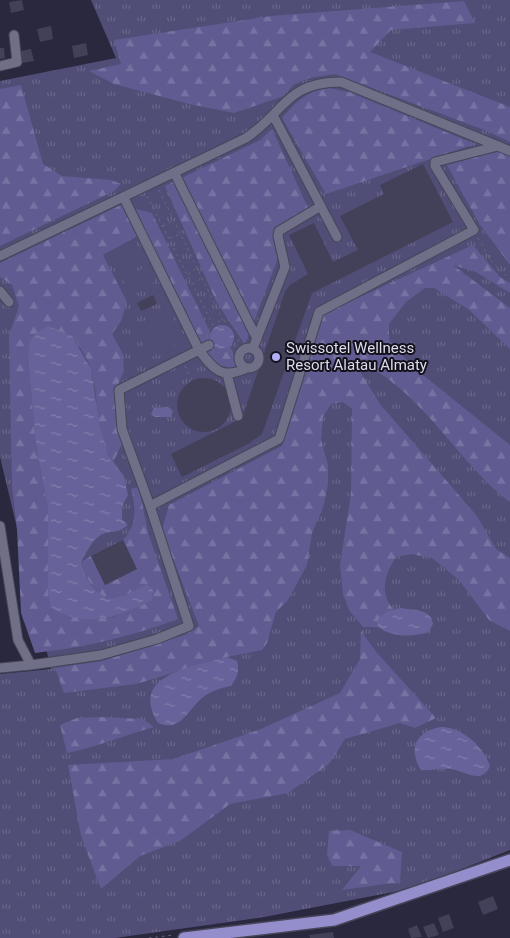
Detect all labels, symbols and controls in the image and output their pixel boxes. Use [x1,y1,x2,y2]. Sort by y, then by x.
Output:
place label: Swissotel Wellness Resort Alatau Almaty [286,339,427,374]
marker: Swissotel Wellness Resort Alatau Almaty [270,351,282,363]

